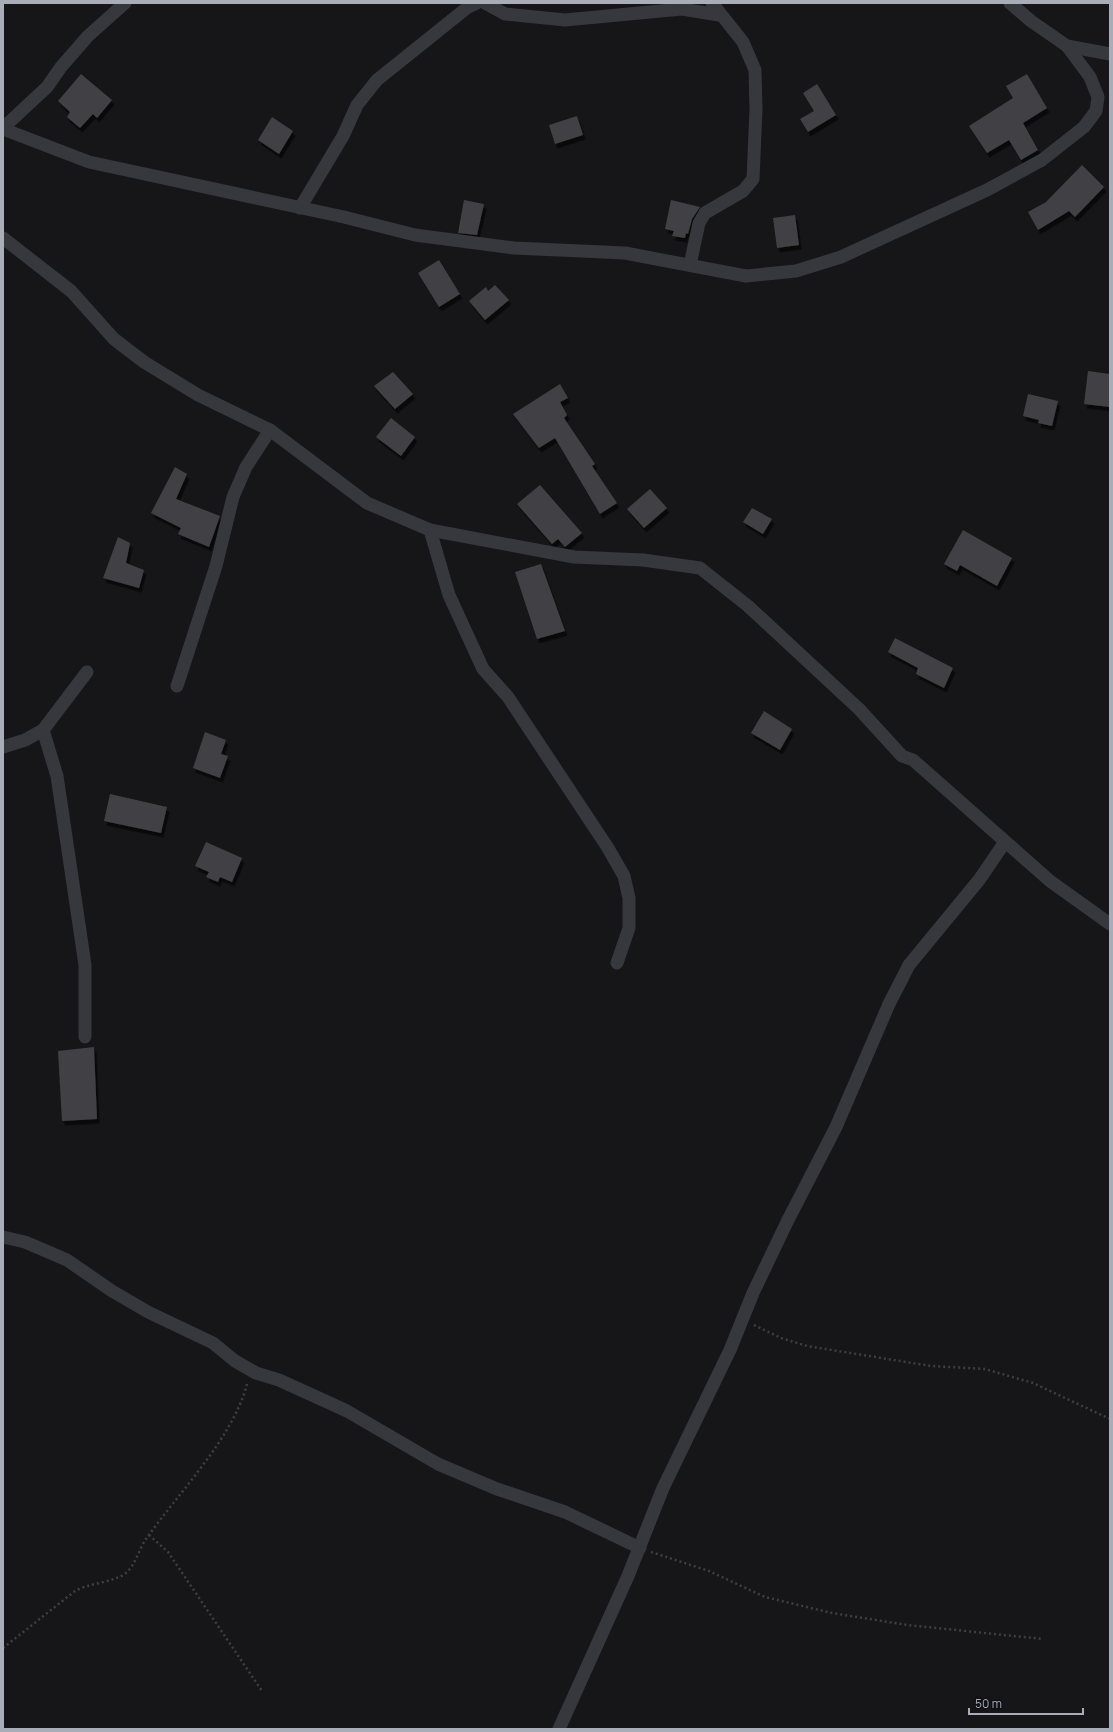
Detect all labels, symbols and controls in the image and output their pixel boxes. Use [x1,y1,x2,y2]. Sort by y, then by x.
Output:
scale bar [969,1690,1083,1716]
text: 50 m [975,1695,1002,1712]

